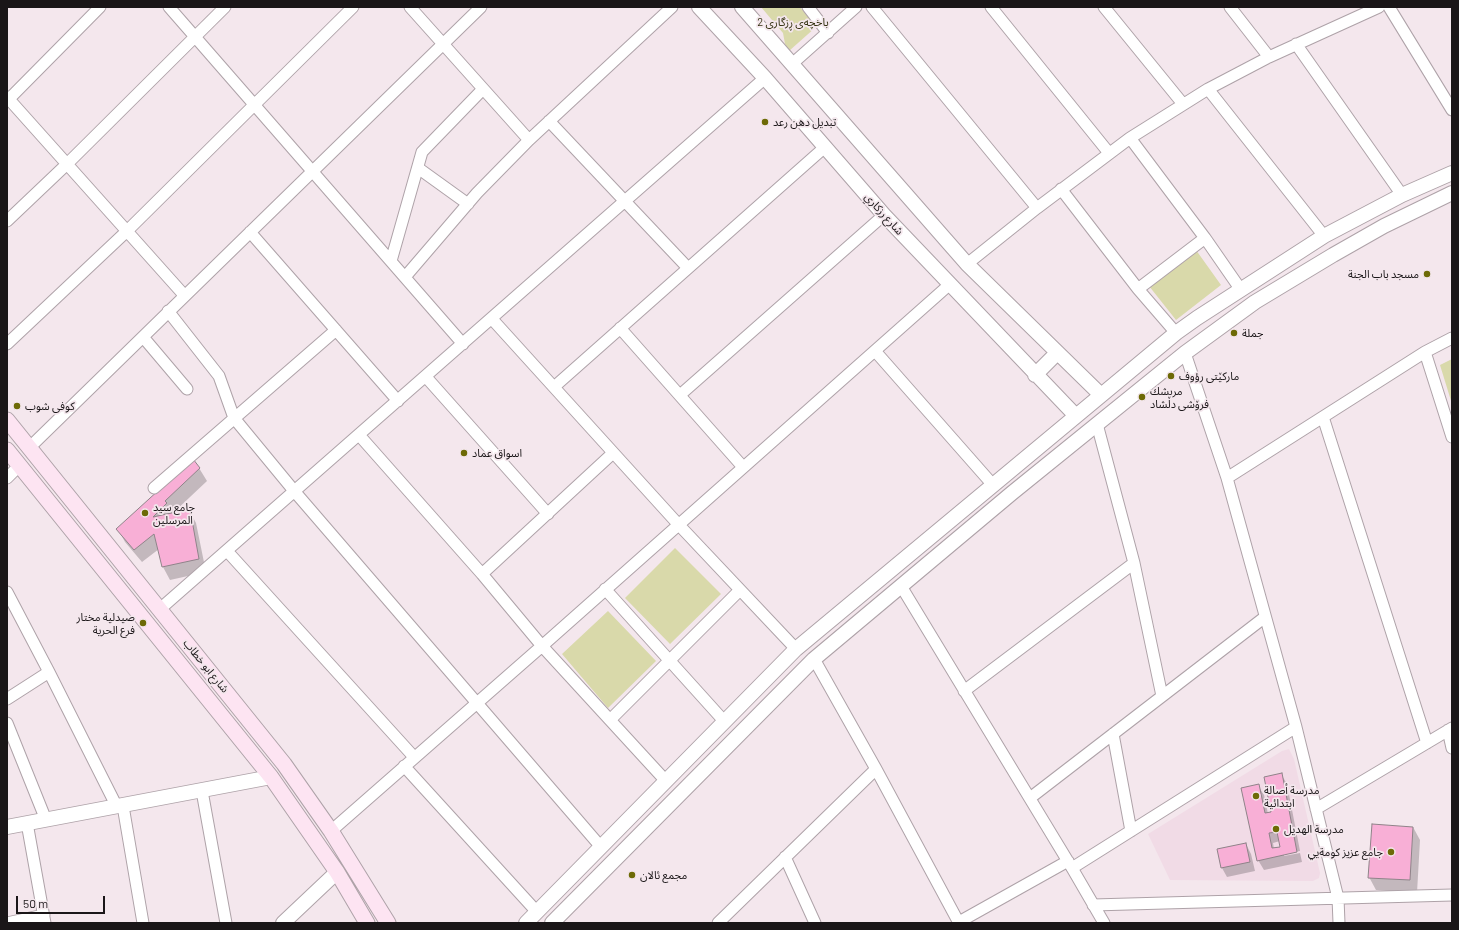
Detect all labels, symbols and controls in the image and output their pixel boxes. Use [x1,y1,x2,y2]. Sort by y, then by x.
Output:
park label: باخچەی ڕزگاری 2 [757,15,829,29]
place label: تبديل دهن رعد [773,115,836,129]
marker: تبديل دهن رعد [760,117,770,127]
street label: شارع رزكاري [862,190,906,238]
place label: مسجد باب الجنة [1348,267,1419,281]
marker: مسجد باب الجنة [1422,269,1432,279]
place label: جملة [1242,326,1263,340]
marker: جملة [1229,328,1239,338]
place label: ماركێتى رؤوف [1179,369,1239,383]
marker: ماركێتى رؤوف [1166,371,1176,381]
place label: مريشك فرۆشى دڵشاد [1150,384,1209,410]
marker: مريشك فرۆشى دڵشاد [1137,392,1147,402]
place label: كوفى شوب [25,399,75,413]
marker: كوفى شوب [12,401,22,411]
place label: اسواق عماد [472,446,522,460]
marker: اسواق عماد [459,448,469,458]
place label: جامع سيد المرسلين [153,500,195,526]
marker: جامع سيد المرسلين [140,508,150,518]
place label: صيدلية مختار فرع الحرية [76,610,135,636]
marker: صيدلية مختار فرع الحرية [138,618,148,628]
street label: شارع ابو خطاب [180,637,232,695]
place label: مدرسة أصالة ابتدائية [1264,783,1319,809]
marker: مدرسة أصالة ابتدائية [1251,791,1261,801]
place label: مدرسة الهديل [1284,822,1344,836]
marker: مدرسة الهديل [1271,824,1281,834]
place label: جامع عزيز كومةيي [1308,845,1383,859]
marker: جامع عزيز كومةيي [1386,847,1396,857]
place label: مجمع ئالان [640,868,687,882]
marker: مجمع ئالان [627,870,637,880]
scale bar [18,888,107,914]
text: 50 m [23,896,48,910]

